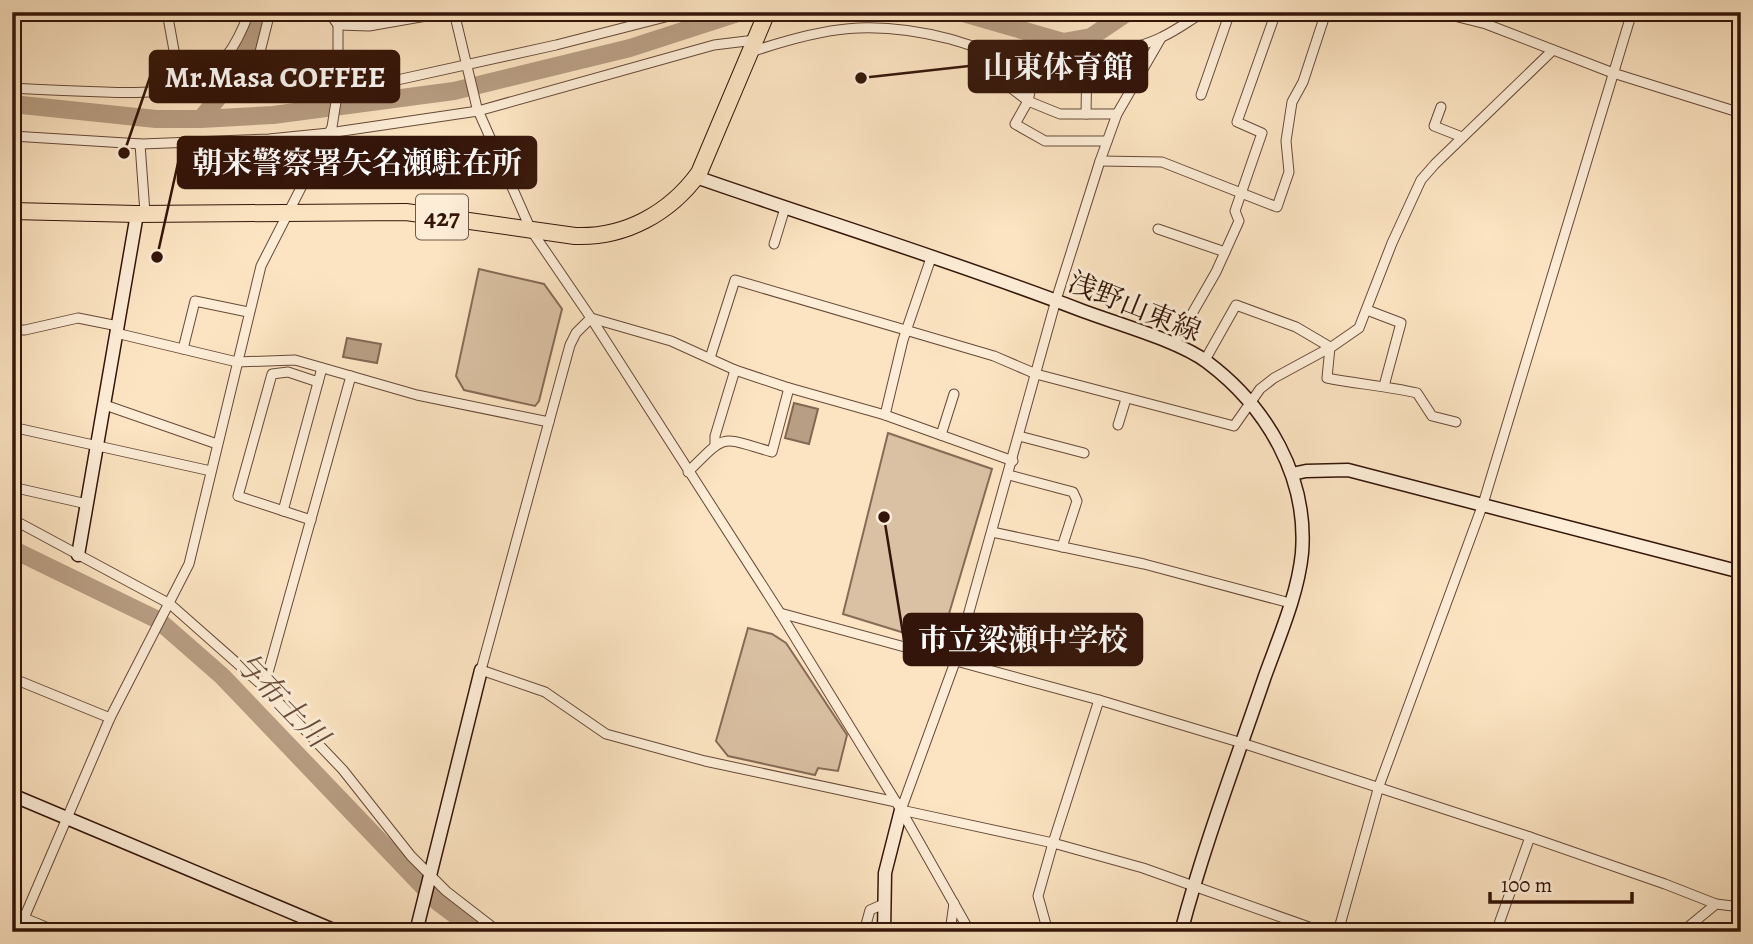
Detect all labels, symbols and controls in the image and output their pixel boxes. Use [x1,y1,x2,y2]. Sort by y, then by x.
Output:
callout: 山東体育館 [969,41,1147,92]
text: 山東体育館 [983,47,1133,87]
callout: Mr.Masa COFFEE [150,51,399,102]
text: Mr.Masa COFFEE [164,57,386,97]
callout: 朝来警察署矢名瀬駐在所 [178,137,536,188]
text: 朝来警察署矢名瀬駐在所 [192,143,522,183]
road number: 427 [416,194,468,240]
street label: 浅野山東線 [1063,263,1207,351]
callout: 市立梁瀬中学校 [904,614,1142,665]
text: 市立梁瀬中学校 [918,620,1128,660]
water label: 与布土川 [225,642,339,758]
scale bar [1490,860,1632,904]
text: 100 m [1501,871,1552,899]

